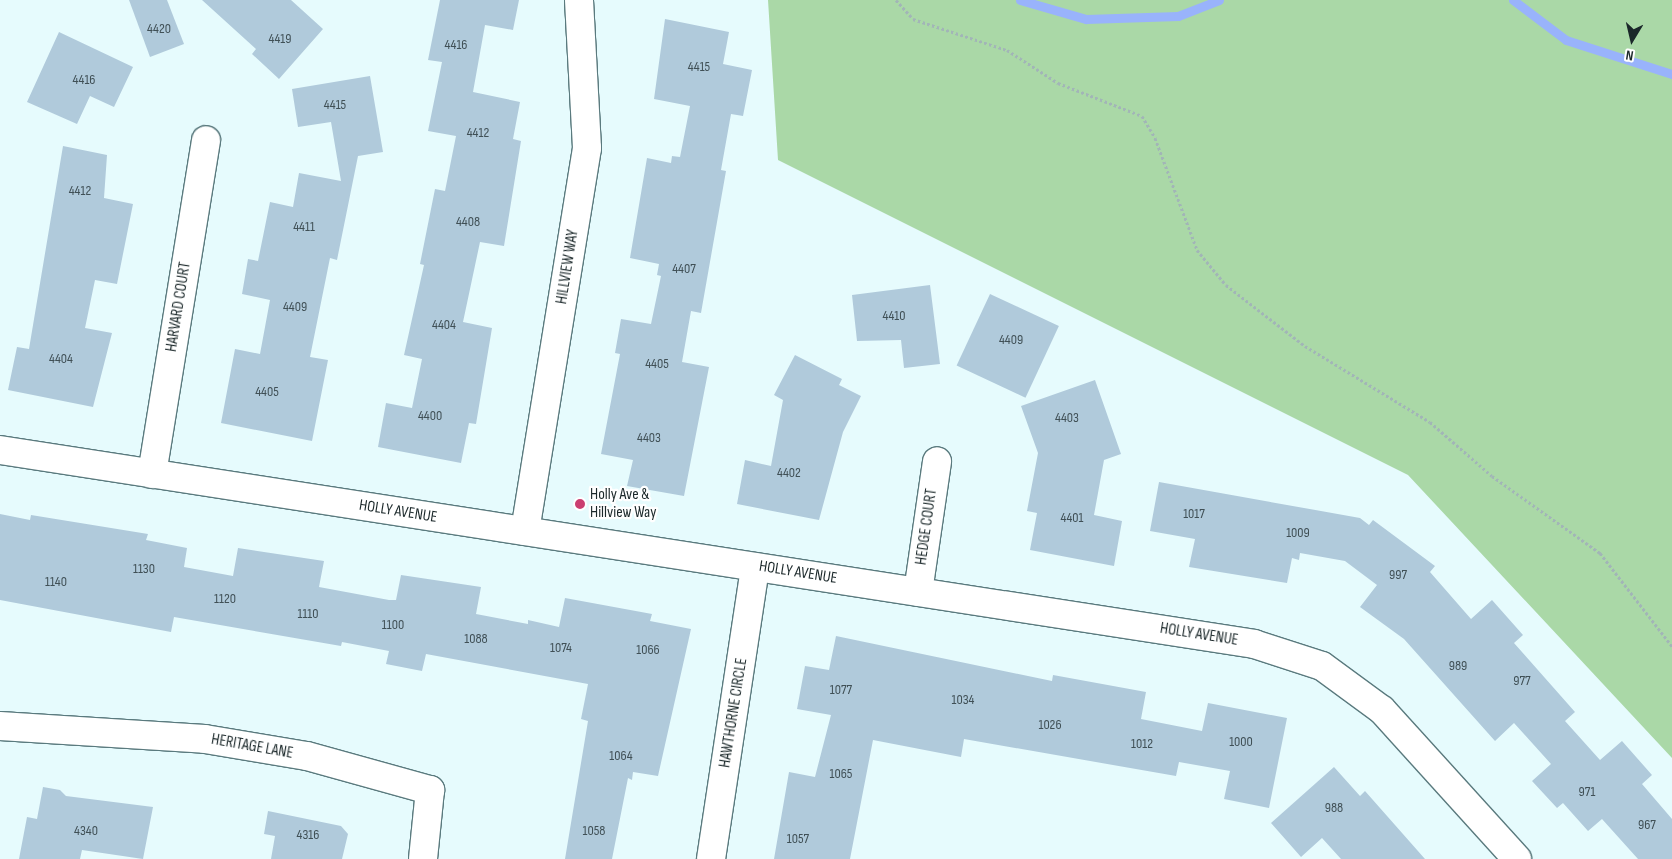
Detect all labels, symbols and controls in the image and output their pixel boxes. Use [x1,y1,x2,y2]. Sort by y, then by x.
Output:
north arrow [1607,15,1657,65]
house number: 4420 [147,21,171,37]
house number: 4419 [269,31,291,47]
house number: 4416 [445,37,467,53]
text: N [1625,46,1635,64]
house number: 4415 [688,59,710,75]
house number: 4416 [73,72,95,88]
house number: 4415 [324,97,346,113]
house number: 4412 [467,125,489,141]
house number: 4412 [69,183,91,199]
house number: 4408 [456,214,480,230]
house number: 4411 [293,219,315,235]
street label: HILLVIEW WAY [553,228,583,306]
street label: HARVARD COURT [162,261,196,353]
house number: 4407 [672,261,696,277]
house number: 4409 [283,299,307,315]
house number: 4410 [883,308,905,324]
house number: 4404 [432,317,456,333]
house number: 4409 [999,332,1023,348]
house number: 4404 [49,351,73,367]
house number: 4405 [645,356,669,372]
house number: 4405 [255,384,279,400]
house number: 4400 [418,408,442,424]
house number: 4403 [1055,410,1079,426]
house number: 4403 [637,430,661,446]
house number: 4402 [777,465,801,481]
place label: Holly Ave & Hillview Way [590,485,656,523]
street label: HEDGE COURT [912,488,942,566]
street label: HOLLY AVENUE [358,496,438,528]
marker: Holly Ave & Hillview Way [574,498,586,510]
house number: 1017 [1183,506,1205,522]
house number: 4401 [1061,510,1083,526]
house number: 1009 [1286,525,1310,541]
street label: HOLLY AVENUE [758,557,838,589]
house number: 1130 [133,561,155,577]
house number: 997 [1389,567,1407,583]
house number: 1140 [45,574,67,590]
house number: 1120 [214,591,236,607]
house number: 1110 [298,606,318,622]
house number: 1100 [382,617,404,633]
street label: HOLLY AVENUE [1159,619,1239,651]
house number: 1088 [464,631,488,647]
house number: 1074 [550,640,572,656]
house number: 1066 [636,642,660,658]
street label: HAWTHORNE CIRCLE [716,657,752,769]
house number: 989 [1449,658,1467,674]
house number: 977 [1513,673,1531,689]
house number: 1077 [830,682,852,698]
house number: 1034 [952,692,974,708]
house number: 1026 [1038,717,1062,733]
street label: HERITAGE LANE [210,730,294,764]
house number: 1000 [1229,734,1253,750]
house number: 1012 [1131,736,1153,752]
house number: 1064 [609,748,633,764]
house number: 1065 [830,766,852,782]
house number: 971 [1579,784,1595,800]
house number: 988 [1325,800,1343,816]
house number: 967 [1638,817,1656,833]
house number: 4340 [74,823,98,839]
house number: 1058 [583,823,605,839]
house number: 4316 [297,827,319,843]
house number: 1057 [787,831,809,847]

